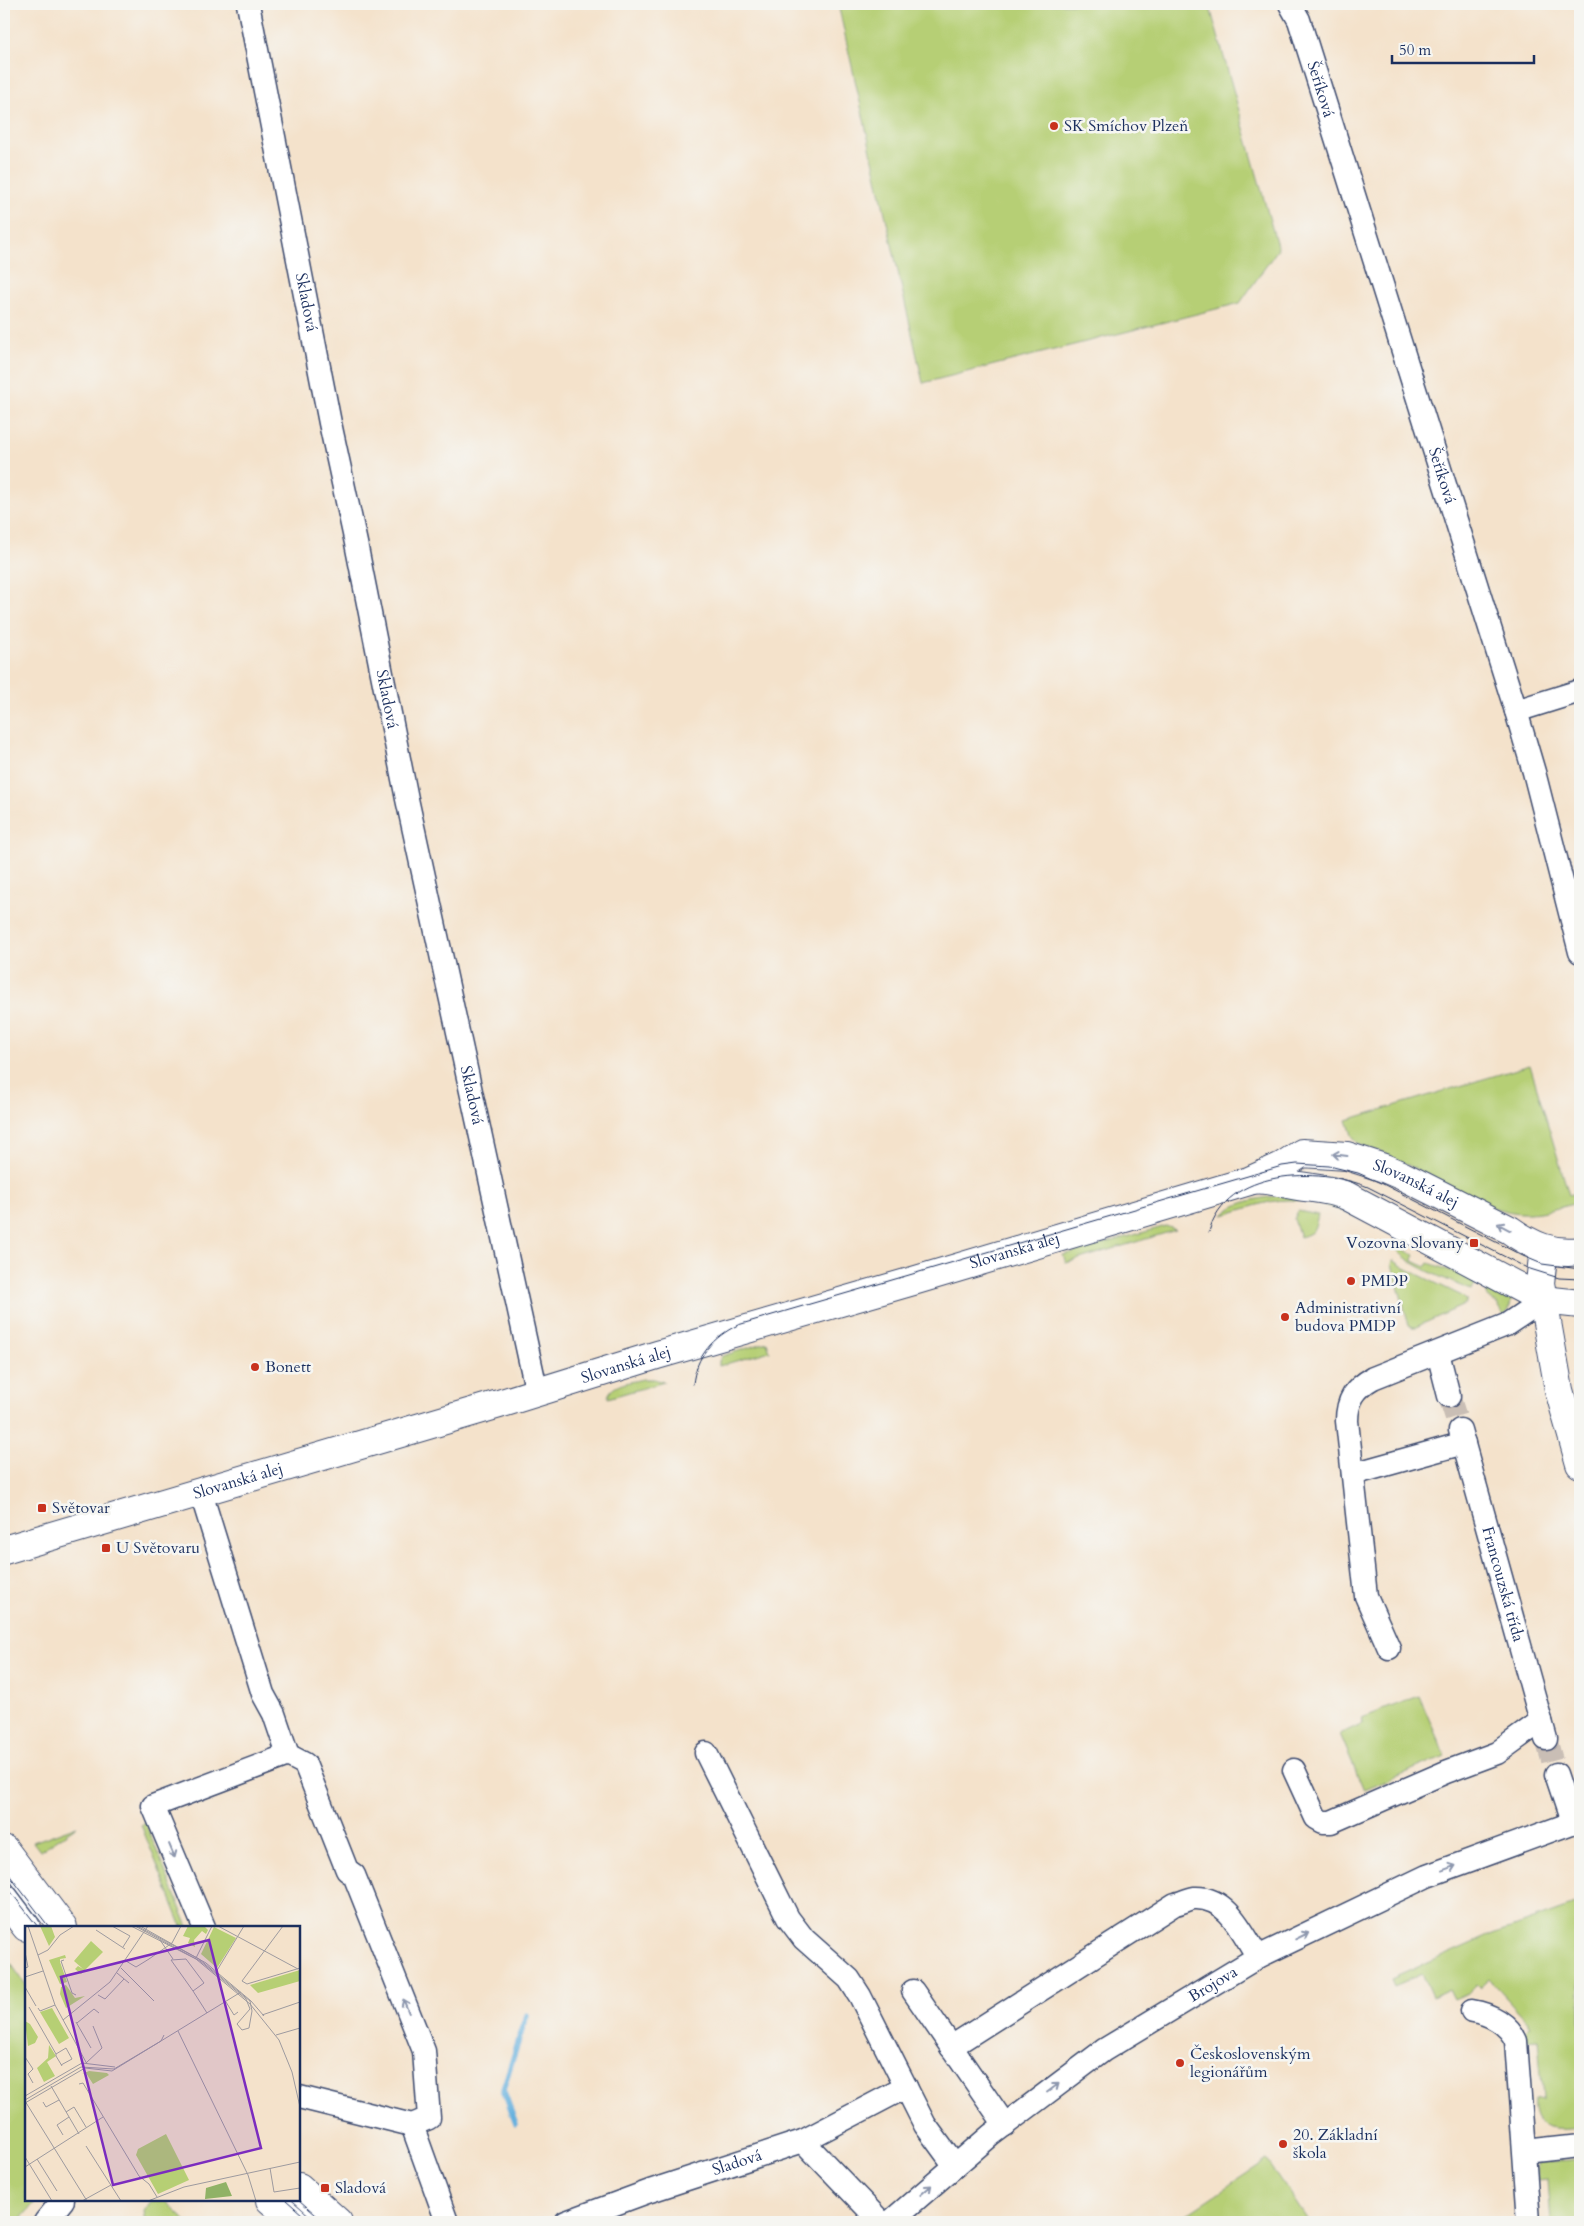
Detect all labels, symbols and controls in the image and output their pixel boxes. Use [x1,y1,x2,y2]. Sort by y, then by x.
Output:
scale bar [1392,32,1534,64]
text: 50 m [1399,40,1431,60]
street label: Šeříková [1302,58,1340,120]
place label: SK Smíchov Plzeň [1064,115,1188,137]
marker: SK Smíchov Plzeň [1048,120,1060,132]
street label: Skladová [290,271,323,334]
street label: Šeříková [1423,445,1461,507]
street label: Skladová [370,668,404,731]
street label: Skladová [455,1064,489,1127]
one-way arrow [1333,1150,1349,1160]
street label: Slovanská alej [1370,1154,1463,1213]
one-way arrow [1497,1222,1512,1232]
street label: Slovanská alej [967,1227,1062,1275]
place label: Vozovna Slovany [1346,1232,1465,1254]
marker: Vozovna Slovany [1468,1237,1480,1249]
place label: PMDP [1361,1270,1408,1292]
marker: PMDP [1345,1275,1357,1287]
place label: Administrativní budova PMDP [1295,1297,1401,1337]
marker: Administrativní budova PMDP [1279,1311,1291,1323]
street label: Slovanská alej [578,1341,673,1389]
place label: Bonett [265,1356,311,1378]
marker: Bonett [249,1361,261,1373]
street label: Slovanská alej [190,1457,286,1505]
place label: Světovar [52,1497,110,1519]
marker: Světovar [36,1502,48,1514]
street label: Francouzská třída [1476,1524,1529,1644]
place label: U Světovaru [116,1537,200,1559]
marker: U Světovaru [100,1542,112,1554]
one-way arrow [168,1843,178,1858]
one-way arrow [1441,1863,1456,1872]
inset map [25,1926,300,2201]
one-way arrow [1294,1931,1309,1940]
street label: Brojova [1184,1961,1242,2007]
one-way arrow [401,1999,411,2014]
place label: Československým legionářům [1190,2043,1311,2083]
marker: Československým legionářům [1174,2057,1186,2069]
one-way arrow [1046,2083,1059,2094]
place label: 20. Základní škola [1293,2124,1378,2164]
marker: 20. Základní škola [1277,2138,1289,2150]
street label: Sladová [709,2144,765,2181]
place label: Sladová [335,2177,386,2199]
marker: Sladová [319,2182,331,2194]
one-way arrow [920,2184,933,2196]

